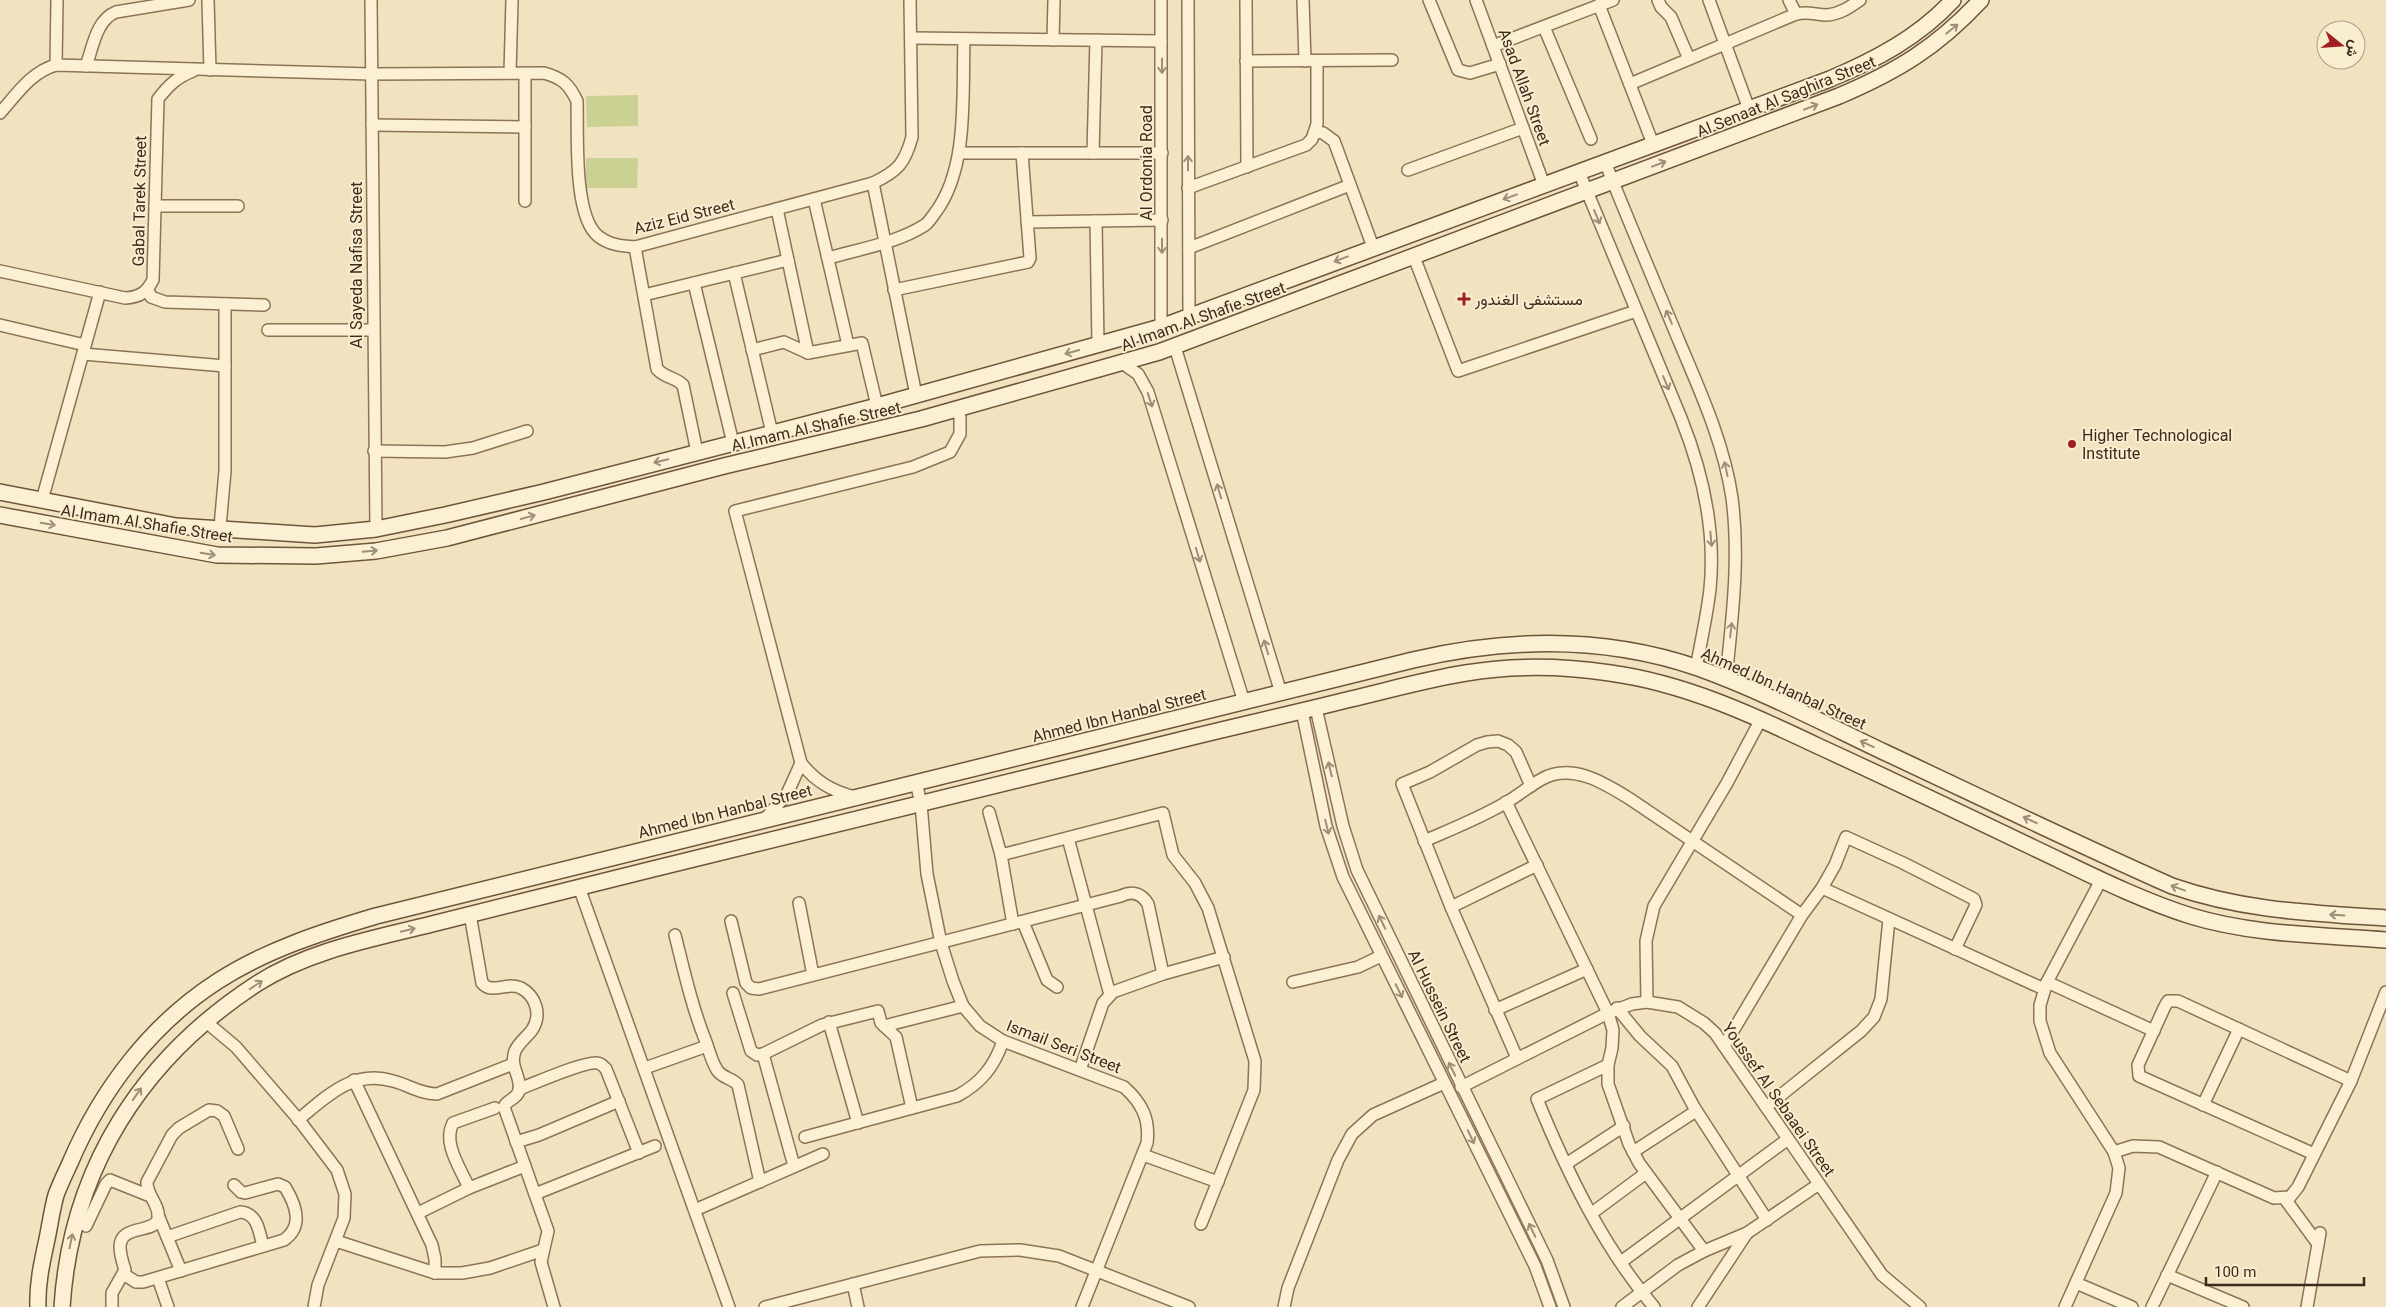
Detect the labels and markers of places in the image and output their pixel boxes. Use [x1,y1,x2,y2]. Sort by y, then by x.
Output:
place label: مستشفى الغندور [1474,289,1583,314]
marker: مستشفى الغندور [1457,292,1471,306]
place label: Higher Technological Institute [2082,425,2232,468]
marker: Higher Technological Institute [2066,438,2078,450]

